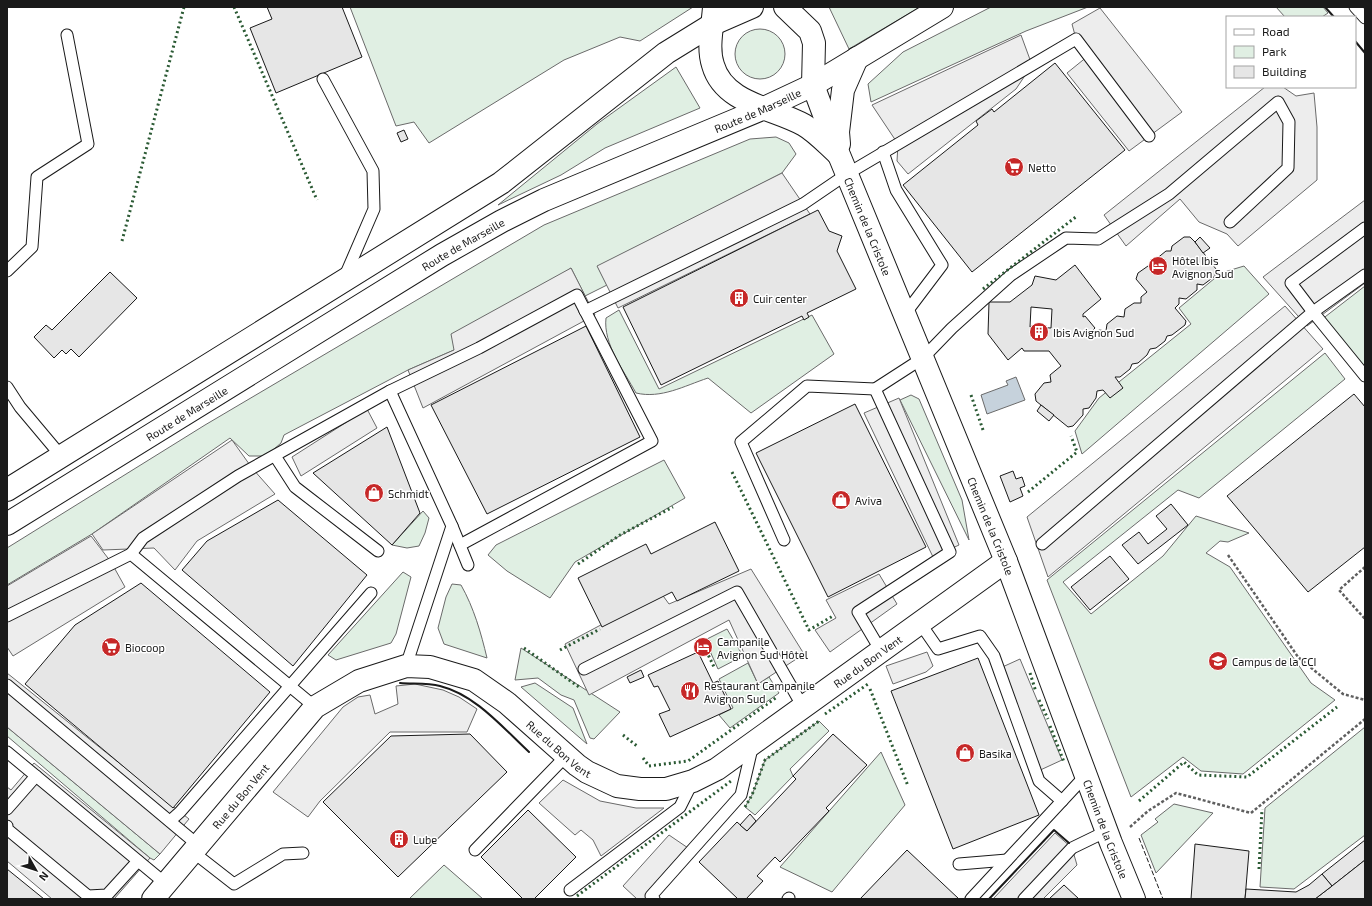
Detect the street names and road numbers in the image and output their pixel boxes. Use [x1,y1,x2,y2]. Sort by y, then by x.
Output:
street label: Route de Marseille [712,85,803,135]
street label: Chemin de la Cristole [842,175,894,277]
street label: Route de Marseille [419,215,506,273]
street label: Route de Marseille [143,383,230,443]
street label: Chemin de la Cristole [966,475,1017,577]
street label: Rue du Bon Vent [831,632,904,690]
street label: Rue du Bon Vent [524,717,593,780]
street label: Rue du Bon Vent [209,761,271,831]
street label: Chemin de la Cristole [1081,778,1131,880]

